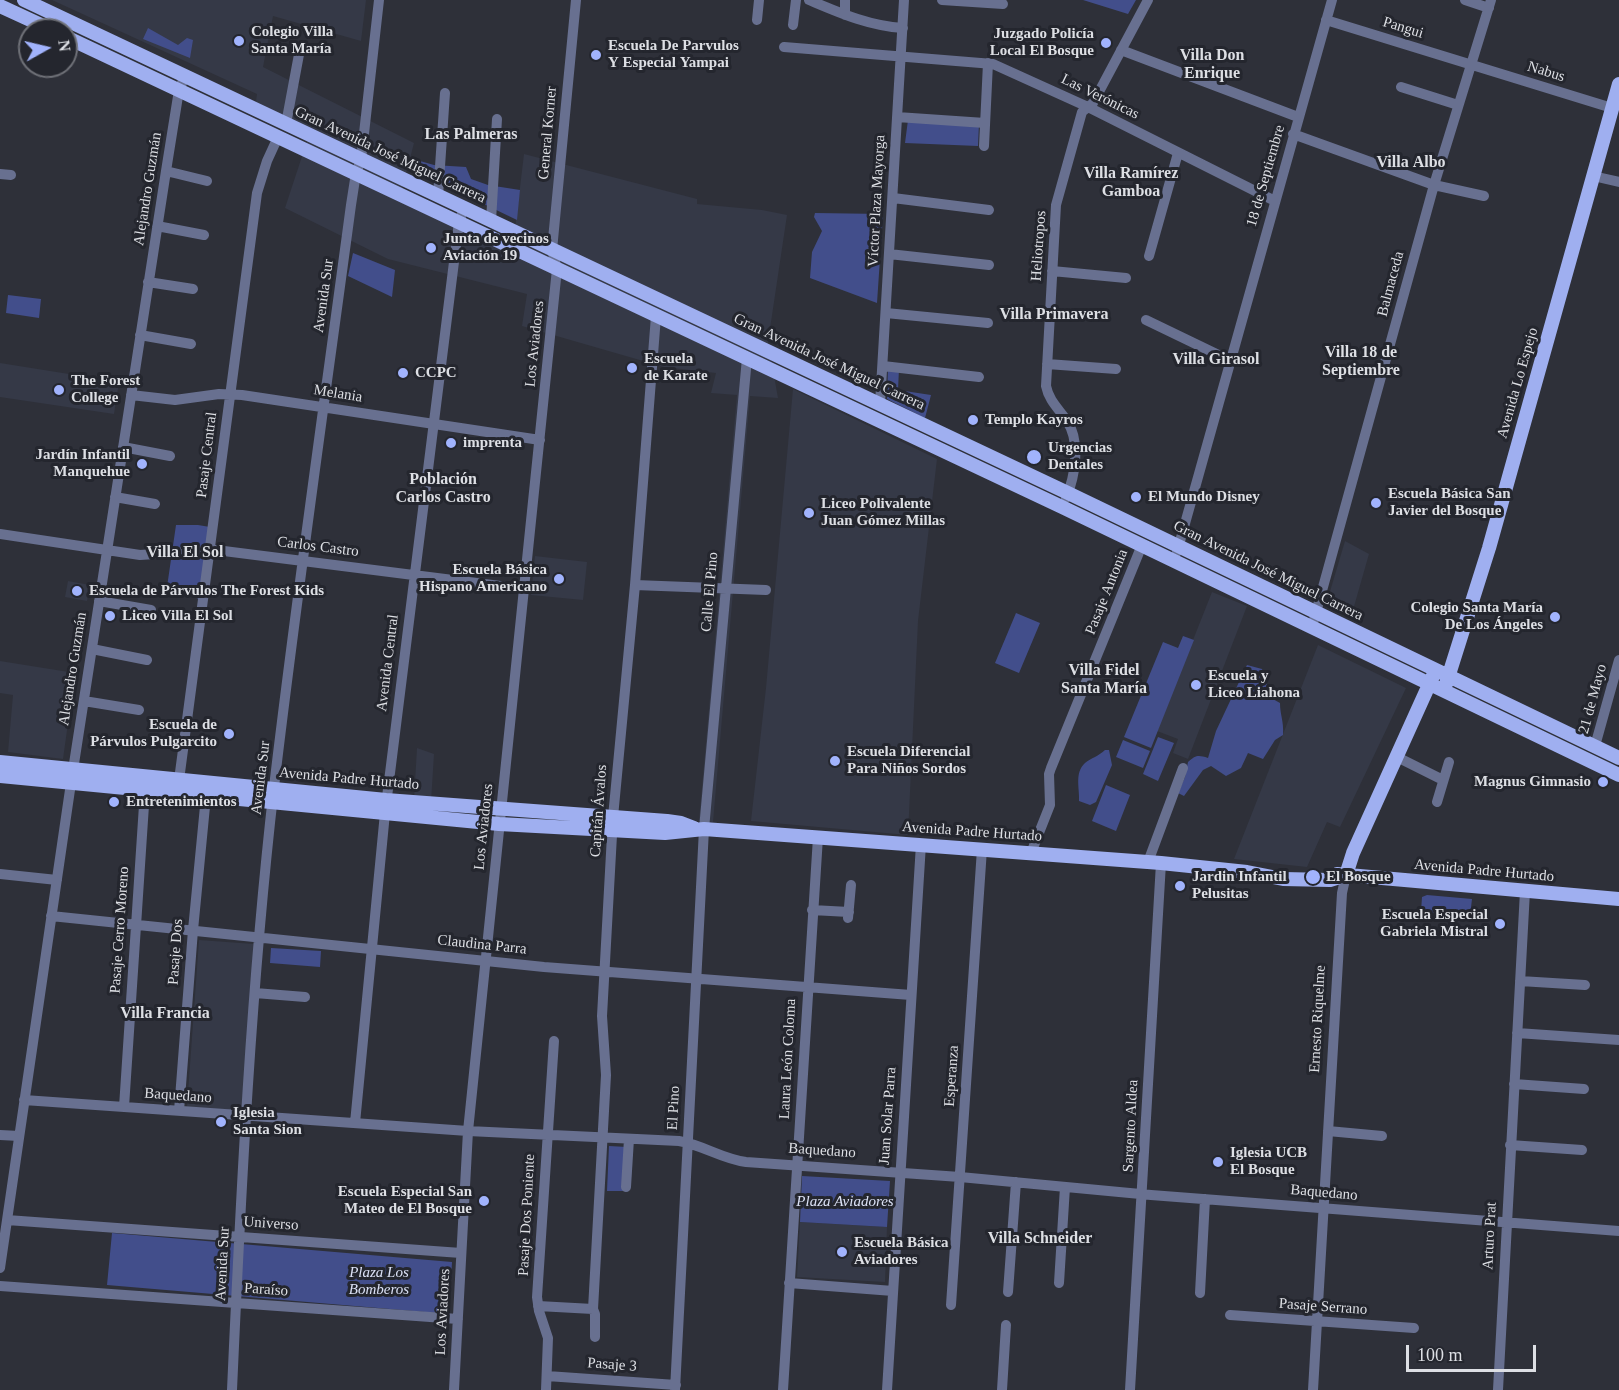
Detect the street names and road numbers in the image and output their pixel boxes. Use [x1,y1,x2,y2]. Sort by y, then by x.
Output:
street label: Pangui [1380,13,1426,43]
street label: Nabus [1525,58,1567,86]
street label: Las Verónicas [1058,70,1142,124]
street label: General Korner [535,86,561,180]
street label: Gran Avenida José Miguel Carrera [292,103,488,207]
street label: 18 de Septiembre [1243,123,1289,229]
street label: Alejandro Guzmán [130,131,166,247]
street label: Víctor Plaza Mayorga [865,135,889,267]
street label: Heliotropos [1028,210,1050,282]
street label: Balmaceda [1374,249,1408,319]
street label: Avenida Sur [310,258,338,334]
street label: Los Aviadores [522,300,548,388]
street label: Gran Avenida José Miguel Carrera [731,310,927,414]
street label: Avenida Lo Espejo [1494,325,1542,441]
street label: Melania [312,381,364,407]
street label: Pasaje Central [193,411,221,499]
street label: Gran Avenida José Miguel Carrera [1170,517,1366,625]
street label: Carlos Castro [276,533,360,561]
street label: Pasaje Antonia [1082,547,1132,637]
street label: Calle El Pino [698,551,722,633]
street label: Alejandro Guzmán [55,611,91,727]
street label: Avenida Central [373,613,403,713]
street label: 21 de Mayo [1575,662,1611,736]
street label: Avenida Sur [248,740,274,816]
street label: Avenida Padre Hurtado [278,764,420,794]
street label: Capitán Ávalos [587,764,611,858]
street label: Los Aviadores [471,783,497,871]
street label: Avenida Padre Hurtado [901,818,1043,846]
street label: Avenida Padre Hurtado [1413,856,1555,886]
street label: Pasaje Cerro Moreno [107,866,133,994]
street label: Pasaje Dos [165,918,187,986]
street label: Claudina Parra [437,931,527,959]
street label: Ernesto Riquelme [1306,965,1330,1073]
street label: Laura León Coloma [776,998,800,1120]
street label: Esperanza [941,1045,963,1107]
street label: Juan Solar Parra [876,1066,900,1166]
street label: Sargento Aldea [1120,1079,1142,1173]
street label: Baquedano [144,1085,212,1107]
street label: El Pino [664,1085,684,1131]
street label: Baquedano [788,1140,856,1162]
street label: Pasaje Dos Poniente [515,1153,539,1277]
street label: Baquedano [1290,1181,1358,1205]
street label: Arturo Prat [1479,1202,1501,1270]
street label: Universo [243,1213,299,1235]
street label: Avenida Sur [212,1226,234,1302]
street label: Los Aviadores [432,1268,454,1356]
street label: Paraíso [243,1279,289,1301]
street label: Pasaje Serrano [1278,1295,1368,1319]
street label: Pasaje 3 [587,1354,637,1376]

